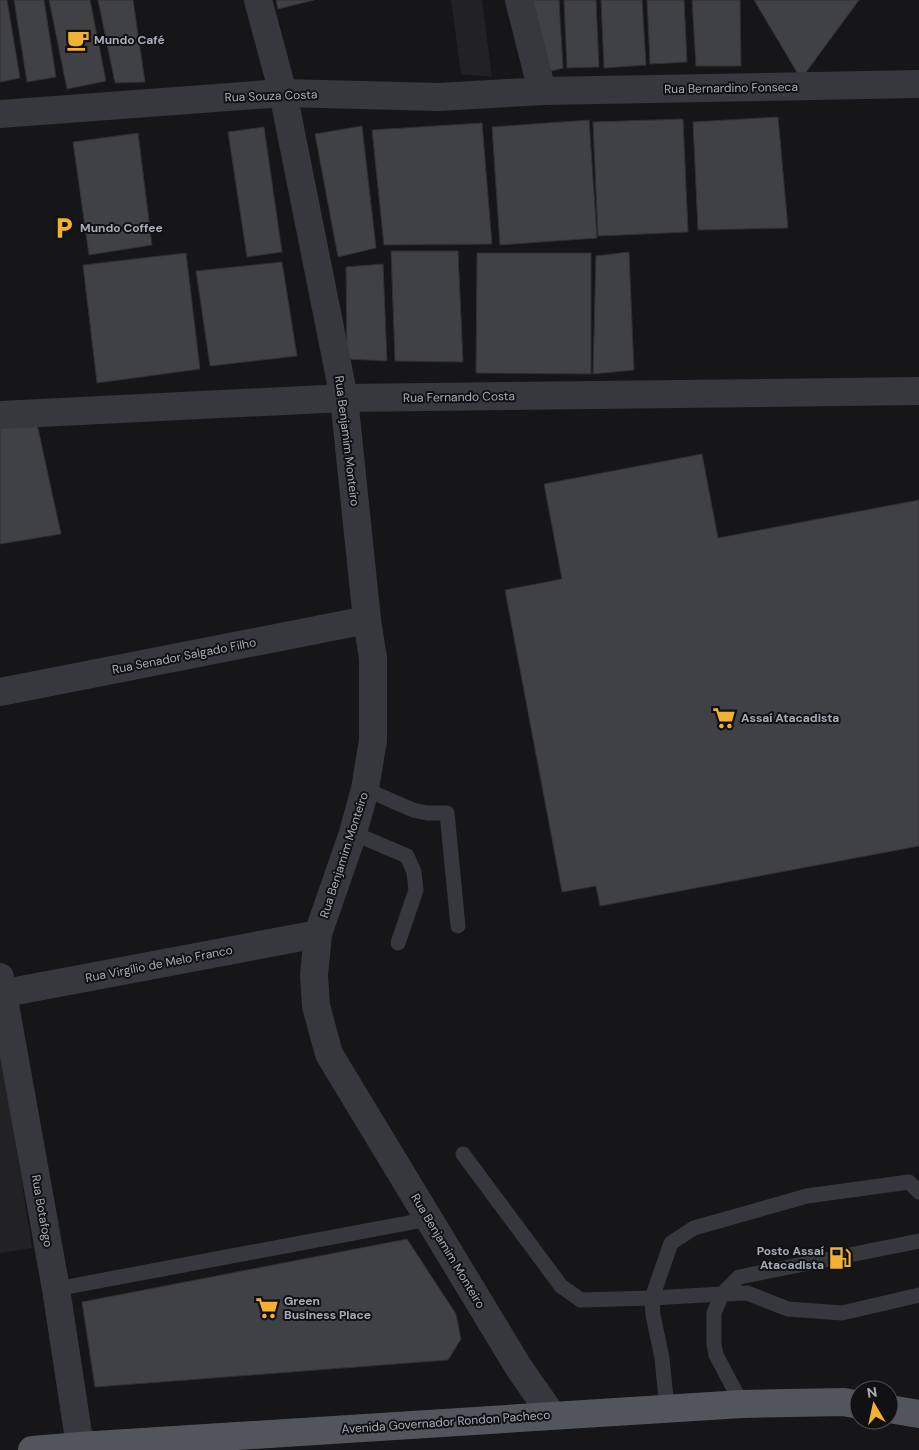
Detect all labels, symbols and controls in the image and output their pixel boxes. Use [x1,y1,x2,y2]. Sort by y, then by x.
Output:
cafe icon: Mundo Café [65,27,91,53]
place label: Mundo Café [94,32,165,48]
street label: Rua Bernardino Fonseca [664,79,798,97]
street label: Rua Souza Costa [224,86,318,106]
parking icon: Mundo Coffee [51,215,77,241]
place label: Mundo Coffee [80,220,163,236]
street label: Rua Benjamim Monteiro [331,375,363,507]
street label: Rua Fernando Costa [403,388,515,406]
street label: Rua Senador Salgado Filho [111,634,257,678]
supermarket icon: Assaí Atacadista [711,705,737,731]
place label: Assaí Atacadista [741,710,839,726]
street label: Rua Benjamim Monteiro [316,790,372,920]
street label: Rua Virgílio de Melo Franco [84,942,234,986]
street label: Rua Botafogo [28,1173,56,1249]
street label: Rua Benjamim Monteiro [407,1191,489,1311]
place label: Posto Assaí Atacadista [757,1243,825,1273]
fuel station icon: Posto Assaí Atacadista [827,1245,853,1271]
place label: Green Business Place [284,1293,371,1323]
supermarket icon: Green Business Place [254,1295,280,1321]
north arrow [849,1380,899,1430]
text: N [866,1382,878,1402]
street label: Avenida Governador Rondon Pacheco [341,1407,551,1437]

